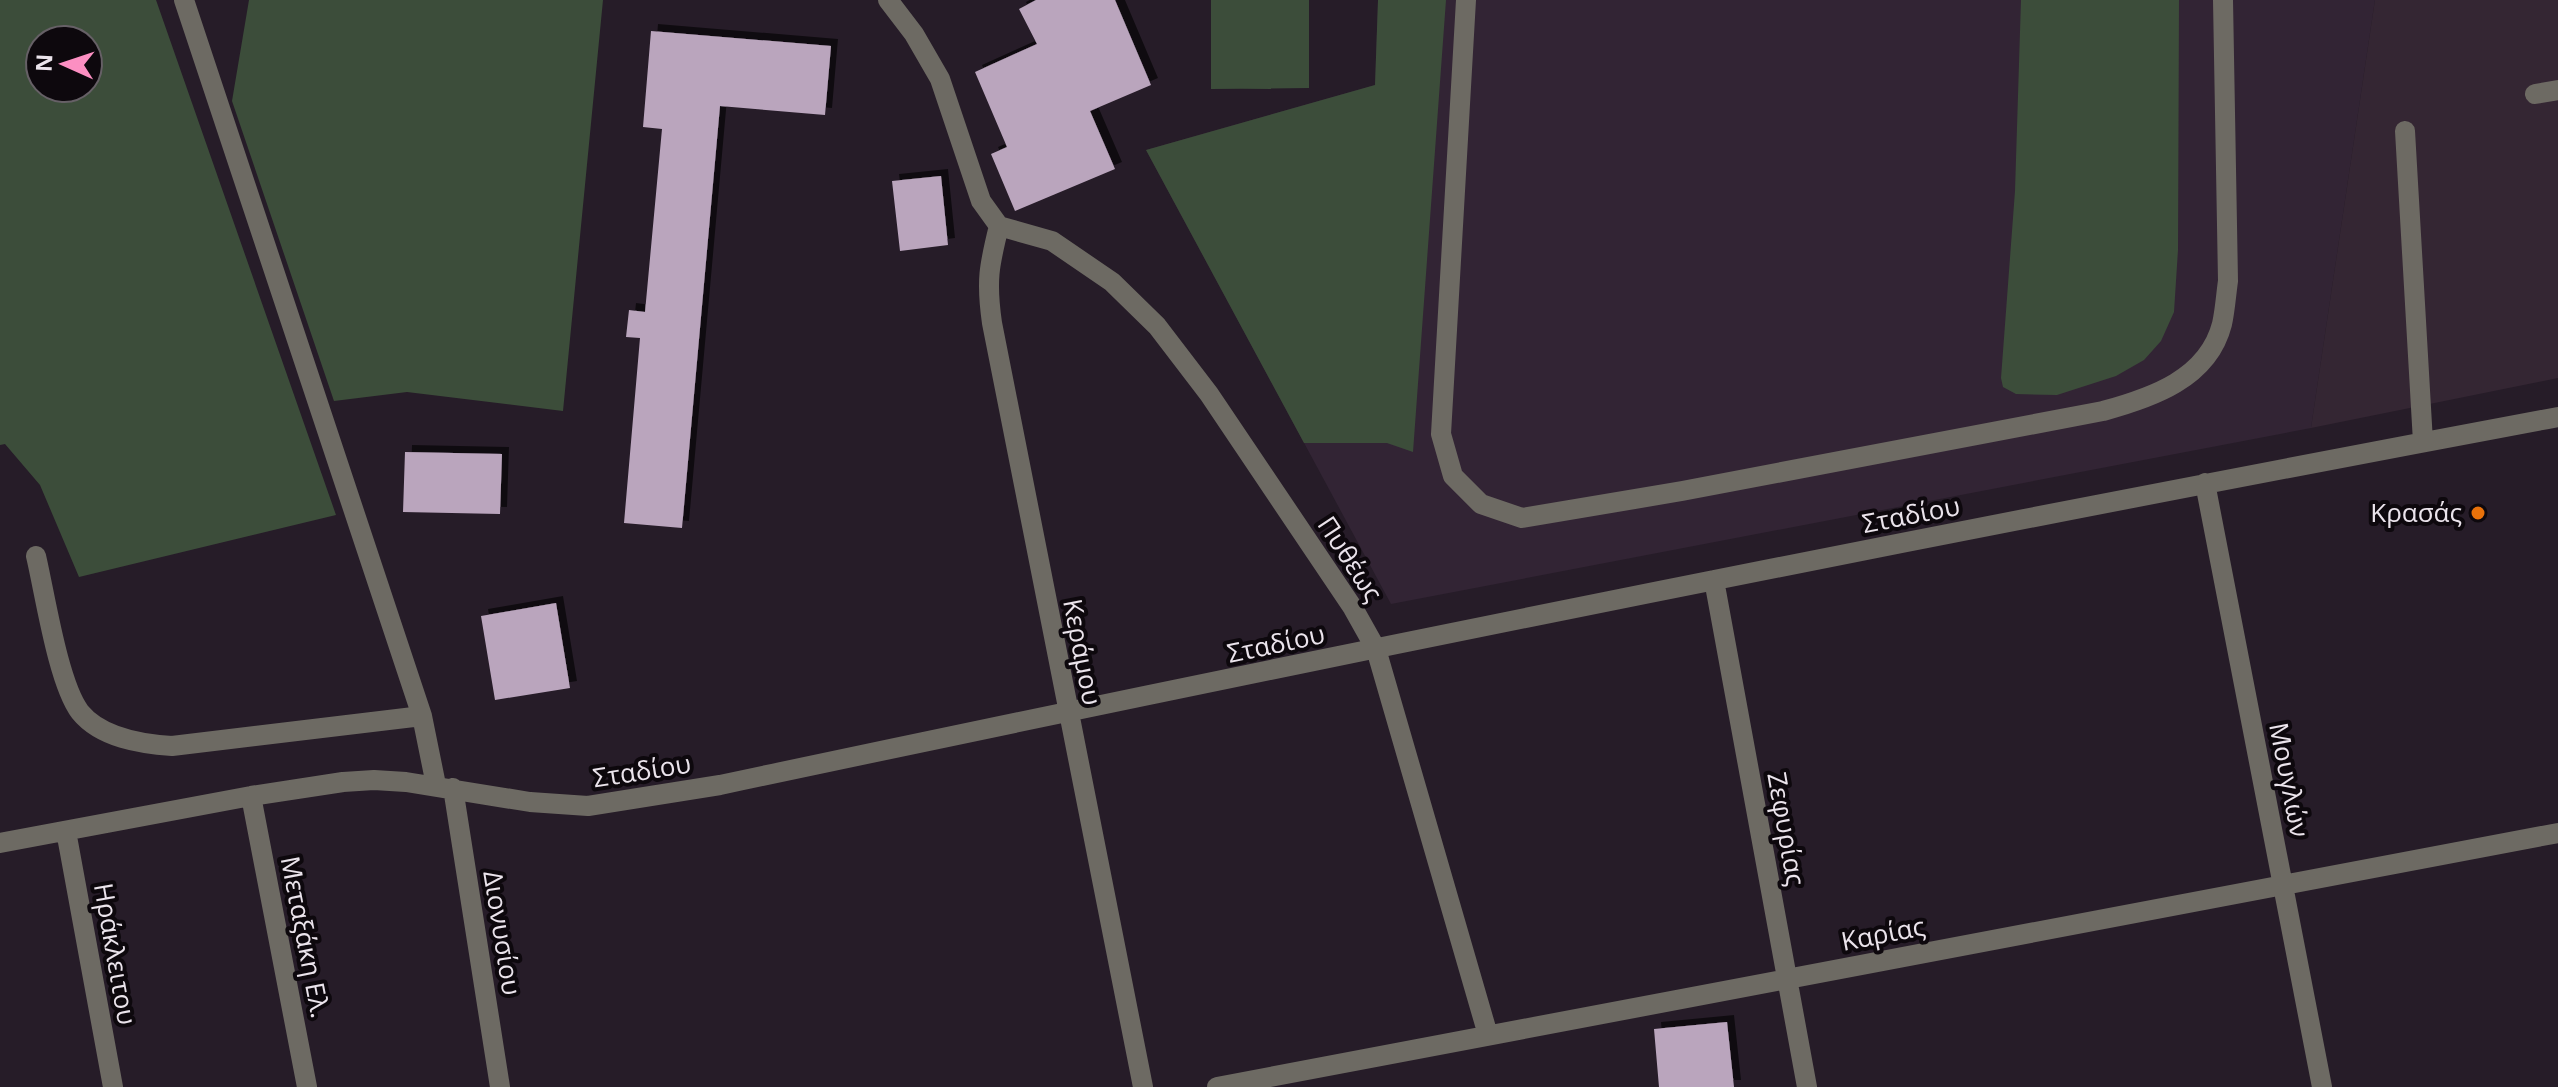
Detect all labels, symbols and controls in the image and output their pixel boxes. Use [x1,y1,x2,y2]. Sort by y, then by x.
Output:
north arrow [24,24,104,104]
text: N [28,53,58,73]
street label: Σταδίου [1859,487,1963,541]
place label: Κρασάς [2370,494,2462,530]
marker: Κρασάς [2469,504,2487,522]
street label: Πυθέως [1310,509,1392,608]
street label: Κεράμου [1055,596,1111,708]
street label: Σταδίου [1224,615,1328,671]
street label: Μουγλών [2261,719,2319,840]
street label: Σταδίου [590,745,693,796]
street label: Ζεφυρίας [1759,769,1815,888]
street label: Μεταξάκη Ελ. [273,853,339,1021]
street label: Διονυσίου [475,868,531,998]
street label: Ηράκλειτου [86,880,146,1028]
street label: Καρίας [1838,907,1928,959]

